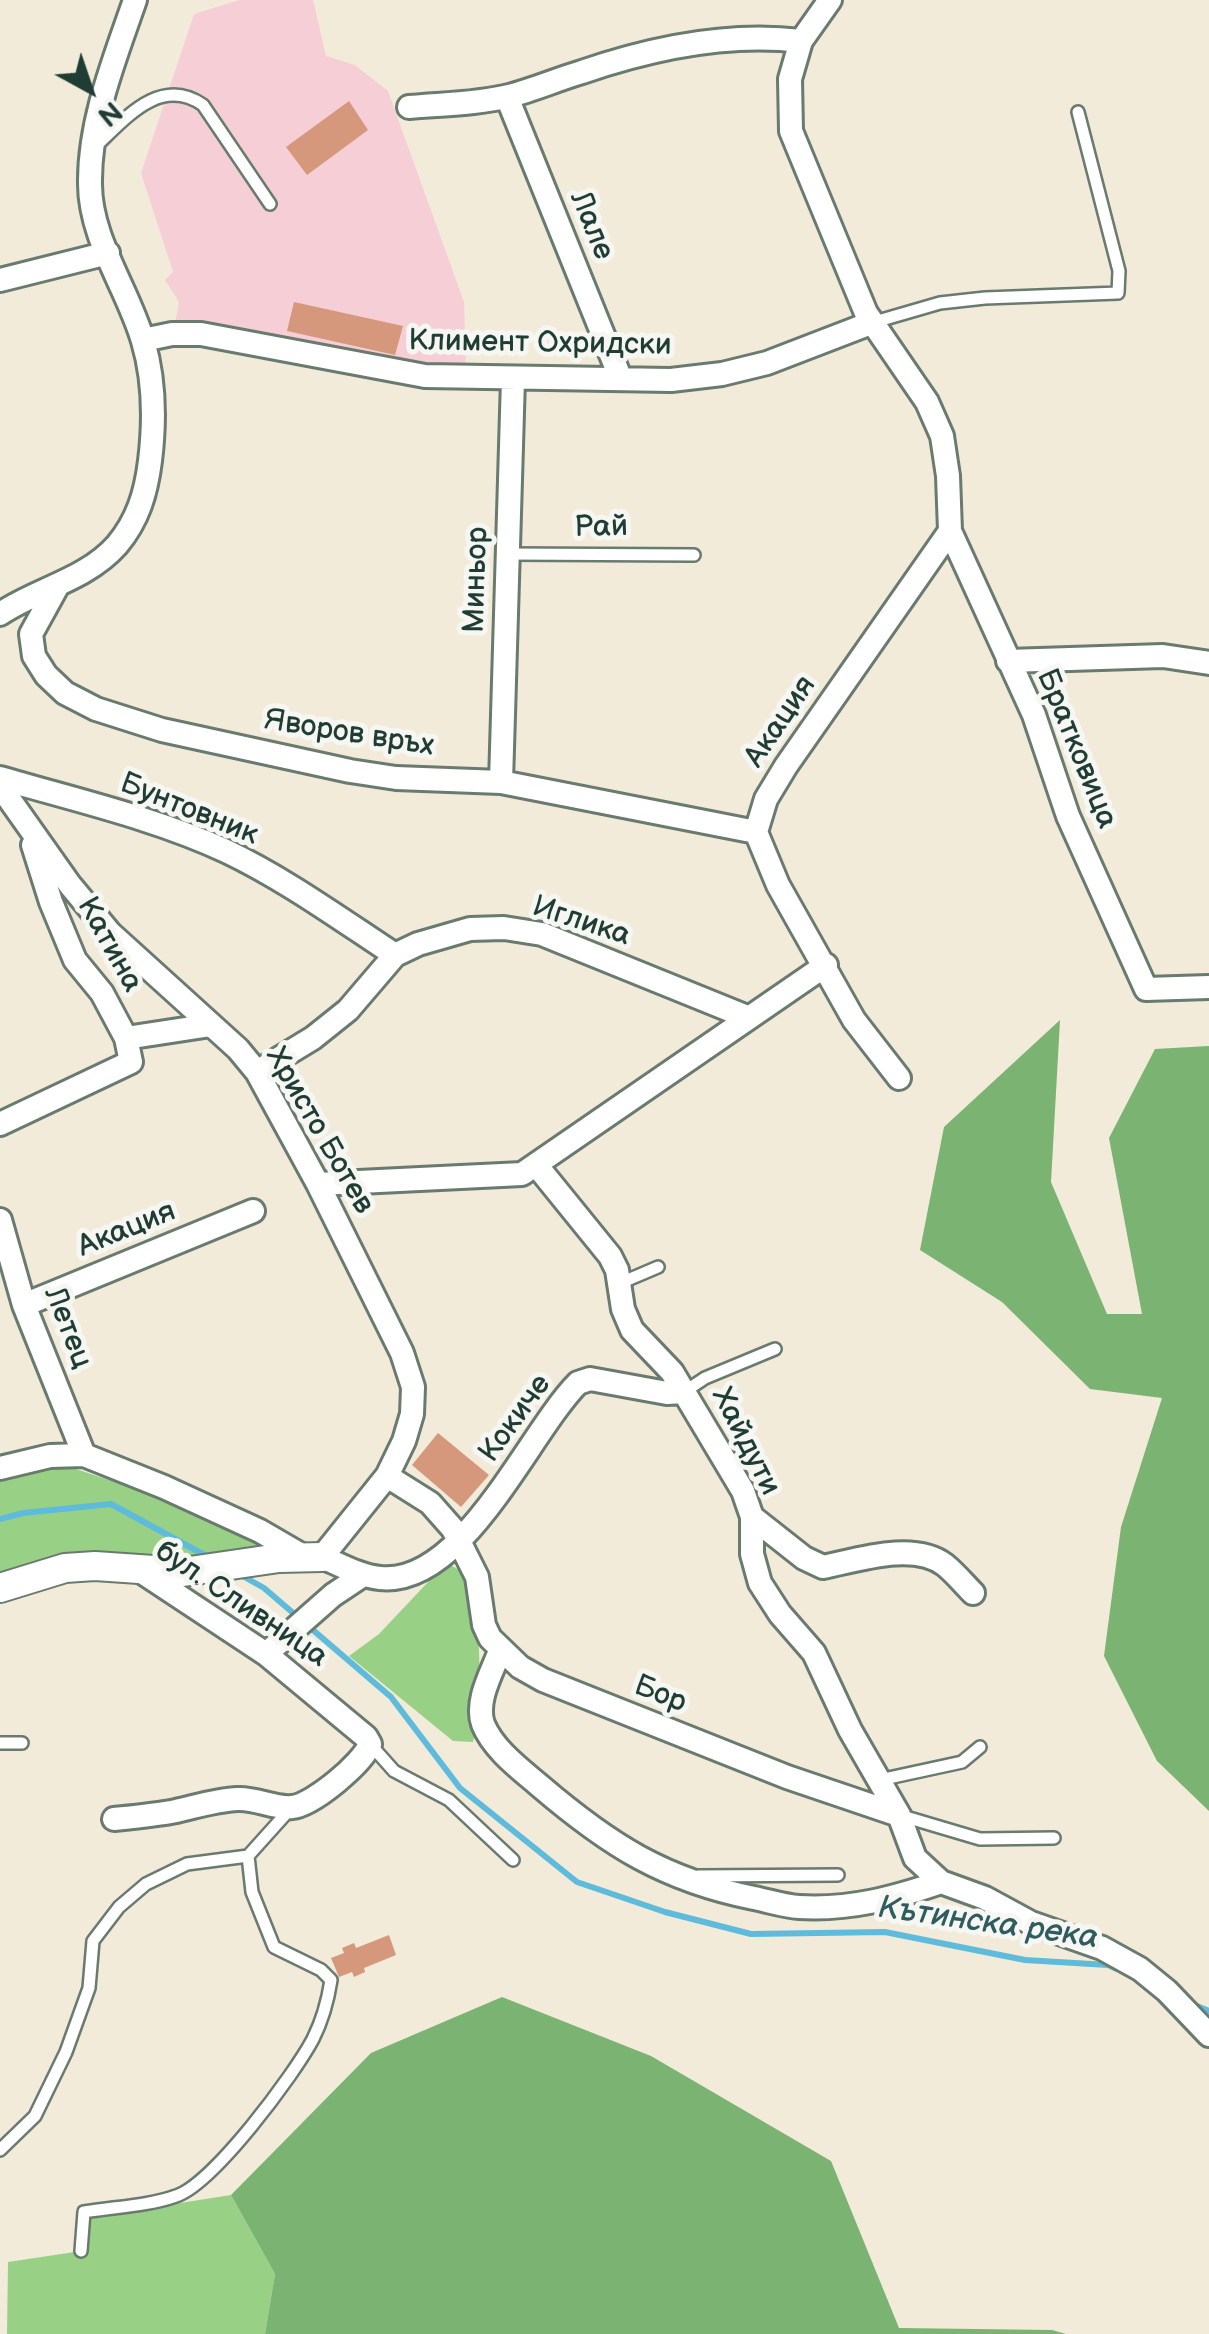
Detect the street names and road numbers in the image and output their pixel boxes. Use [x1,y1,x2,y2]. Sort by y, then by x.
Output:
street label: Лале [561,187,621,265]
street label: Климент Охридски [408,324,672,364]
street label: Рай [574,510,628,546]
street label: Миньор [457,526,497,634]
street label: Братковица [1028,664,1124,834]
street label: Акация [737,669,825,775]
street label: Яворов връх [262,703,436,765]
street label: Бунтовник [115,766,263,854]
street label: Иглика [527,889,635,955]
street label: Катина [68,891,150,999]
street label: Христо Ботев [257,1042,381,1220]
street label: Акация [73,1194,181,1266]
street label: Летец [35,1282,99,1374]
street label: Кокиче [472,1368,560,1470]
street label: Хайдути [703,1382,787,1502]
street label: бул. Сливница [148,1534,334,1676]
street label: Бор [629,1668,691,1722]

